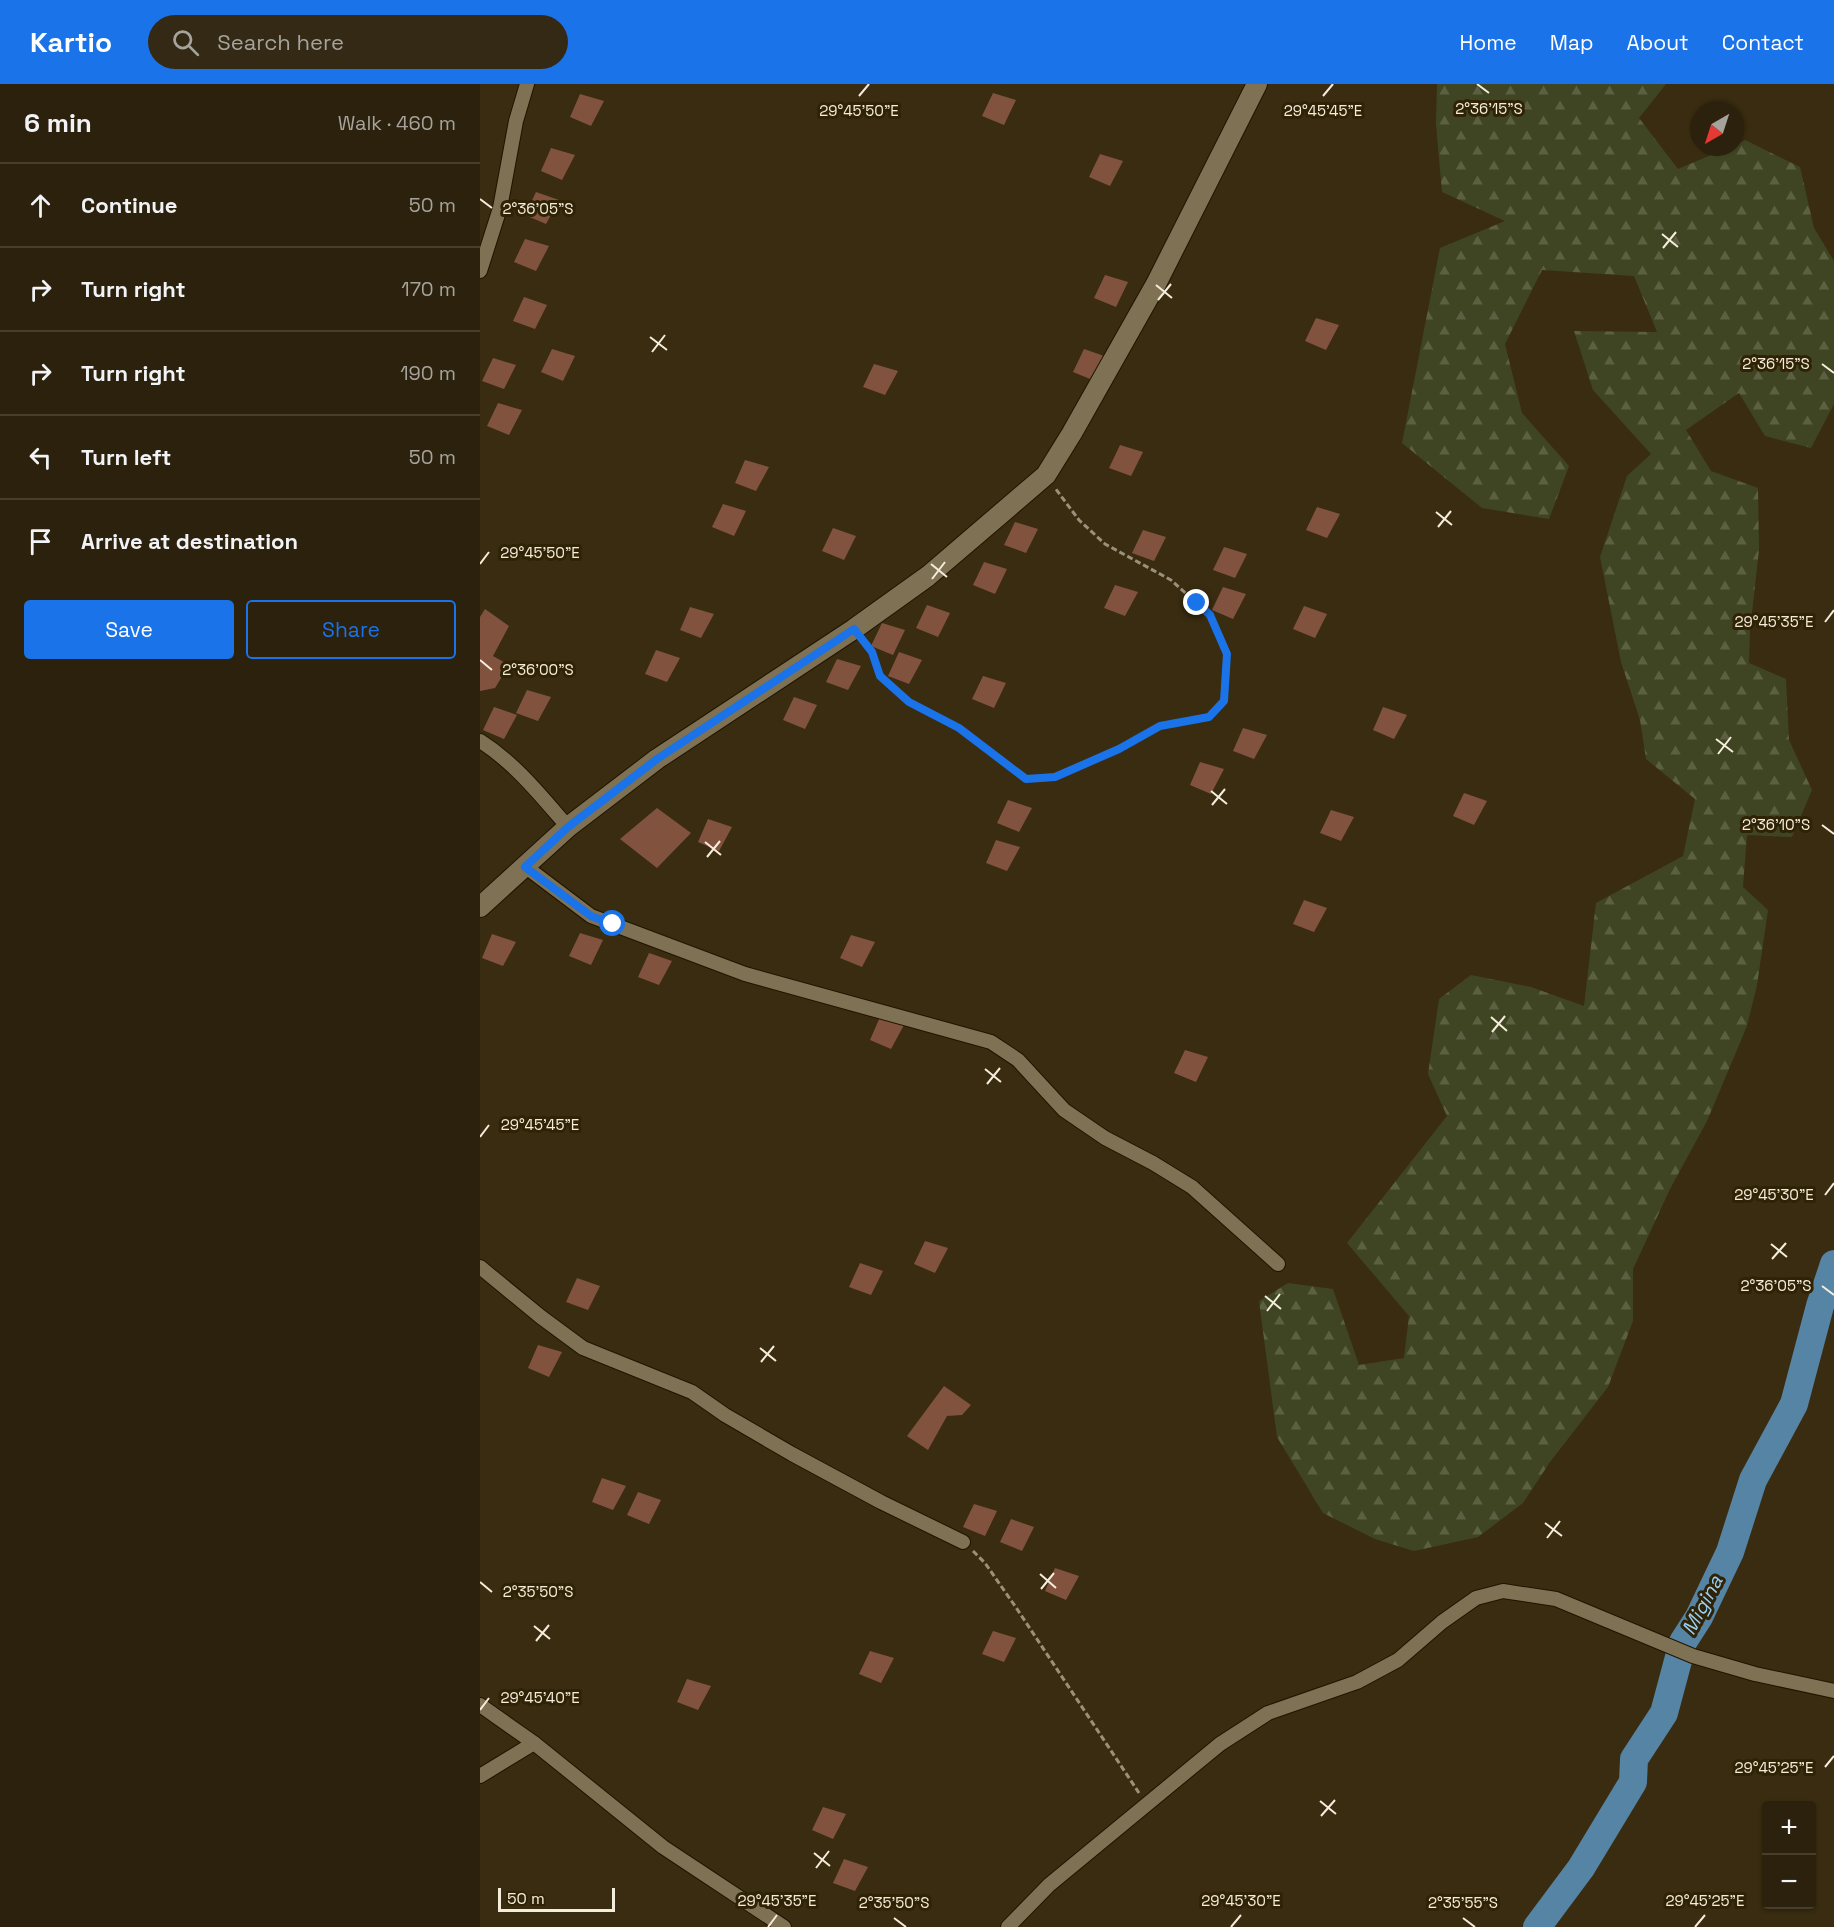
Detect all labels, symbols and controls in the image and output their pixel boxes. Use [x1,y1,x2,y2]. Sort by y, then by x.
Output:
search box [148,15,568,69]
text: Kartio [30,24,112,60]
icon: search [169,26,202,59]
text: Search here [217,28,344,56]
text: Home [1459,29,1517,56]
text: Map [1550,29,1594,56]
text: About [1627,29,1689,56]
text: Contact [1722,29,1804,56]
text: 2°36'15"S [1455,99,1523,118]
text: 29°45'50"E [819,101,899,120]
text: 29°45'45"E [1284,101,1362,120]
north arrow [1690,102,1744,156]
text: 6 min [24,106,92,140]
text: Walk · 460 m [338,110,456,136]
icon: ahead [24,189,57,222]
text: Continue [81,191,177,219]
text: 50 m [409,192,456,218]
text: 2°36'05"S [503,199,573,218]
icon: right [24,273,57,306]
text: Turn right [81,275,186,303]
text: 170 m [401,276,456,302]
text: 2°36'15"S [1742,354,1810,373]
icon: right [24,357,57,390]
text: Turn right [81,359,186,387]
text: 190 m [400,360,456,386]
icon: left [24,441,57,474]
text: Turn left [81,443,171,471]
text: 50 m [409,444,456,470]
icon: arrive [24,525,57,558]
text: Arrive at destination [81,527,298,555]
text: 29°45'50"E [500,543,580,562]
route end [1183,589,1209,615]
button: Save [24,600,234,659]
button: Share [246,600,456,659]
text: 29°45'35"E [1735,612,1813,631]
text: 2°36'00"S [502,660,574,679]
text: 2°36'10"S [1742,815,1810,834]
route start [599,910,625,936]
text: 29°45'45"E [501,1115,579,1134]
text: 29°45'30"E [1734,1185,1814,1204]
text: 2°36'05"S [1741,1276,1811,1295]
water label: Migina [1676,1570,1729,1639]
text: 2°35'50"S [503,1582,573,1601]
text: 29°45'40"E [500,1688,580,1707]
text: 29°45'25"E [1735,1758,1813,1777]
map controls [1762,1801,1816,1909]
button: + [1762,1801,1816,1855]
button: − [1762,1855,1816,1909]
scale bar [498,1885,615,1912]
text: 50 m [507,1888,545,1909]
text: 29°45'35"E [738,1891,816,1910]
text: 29°45'30"E [1201,1891,1281,1910]
text: 29°45'25"E [1666,1891,1744,1910]
text: 2°35'50"S [859,1893,929,1912]
text: 2°35'55"S [1428,1893,1498,1912]

